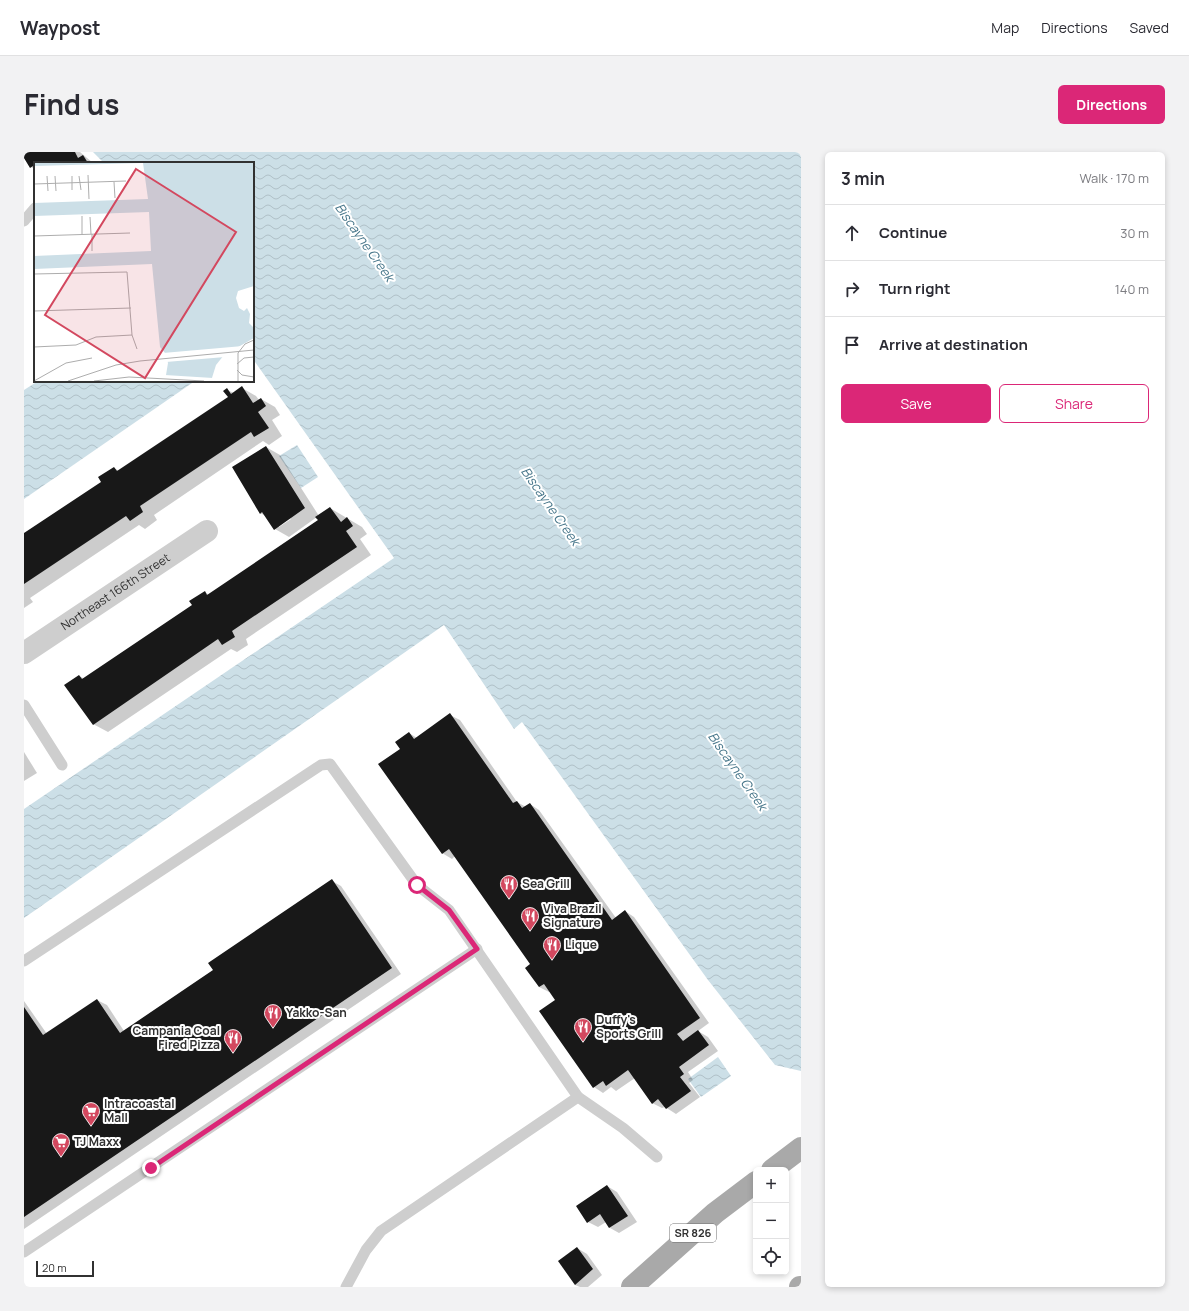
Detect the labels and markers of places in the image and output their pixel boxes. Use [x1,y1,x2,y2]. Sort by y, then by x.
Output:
restaurant icon: Sea Grill [499,874,519,899]
place label: Sea Grill [522,875,570,892]
place label: Viva Brazil Signature [543,900,602,931]
restaurant icon: Viva Brazil Signature [520,906,540,931]
restaurant icon: Lique [542,935,562,960]
place label: Lique [565,936,597,953]
restaurant icon: Yakko-San [263,1003,283,1028]
place label: Yakko-San [286,1004,347,1021]
place label: Duffy's Sports Grill [596,1011,661,1042]
restaurant icon: Duffy's Sports Grill [573,1017,593,1042]
place label: Campania Coal Fired Pizza [132,1022,220,1053]
restaurant icon: Campania Coal Fired Pizza [223,1028,243,1053]
place label: Intracoastal Mall [104,1095,175,1126]
supermarket icon: Intracoastal Mall [81,1101,101,1126]
supermarket icon: TJ Maxx [51,1132,71,1157]
place label: TJ Maxx [74,1133,120,1150]

